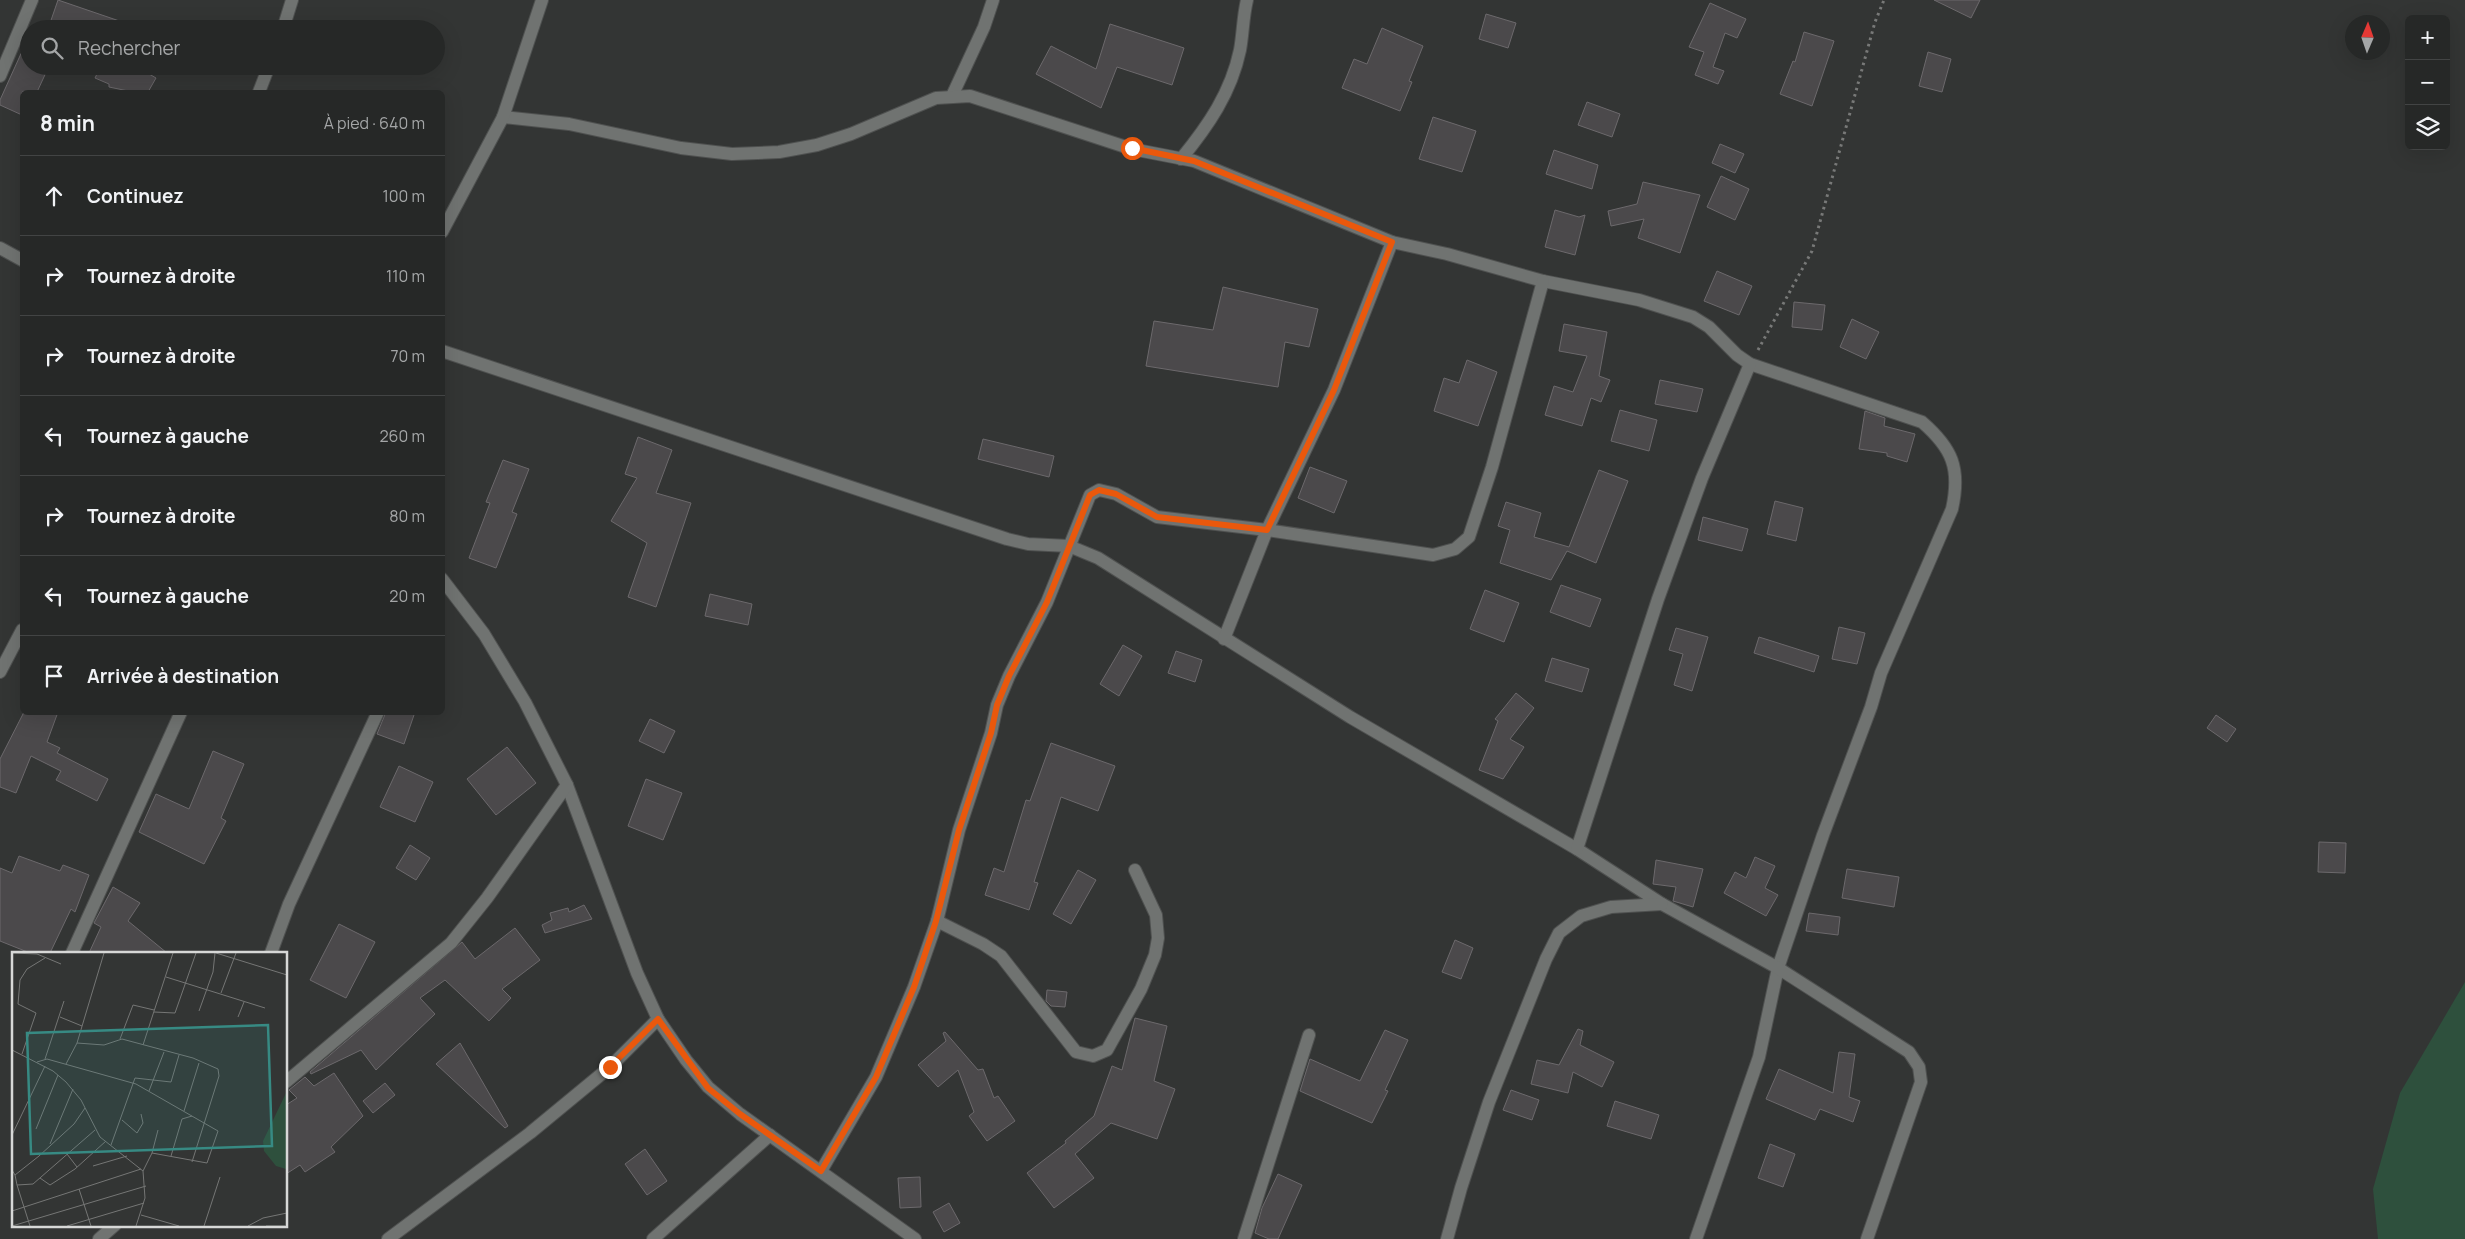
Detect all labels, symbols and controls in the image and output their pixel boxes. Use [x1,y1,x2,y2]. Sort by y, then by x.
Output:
north arrow [2345,15,2390,60]
map controls [2405,15,2450,150]
button: + [2405,15,2450,60]
search box [20,20,445,75]
icon: search [38,34,66,62]
text: Rechercher [78,35,180,61]
button: − [2405,60,2450,105]
button: layers [2405,105,2450,150]
text: 8 min [40,109,95,137]
text: À pied · 640 m [324,112,425,134]
route start [1121,137,1144,160]
icon: ahead [40,182,68,210]
text: Continuez [87,183,184,209]
text: 100 m [382,185,425,207]
icon: right [40,262,68,290]
text: Tournez à droite [87,263,235,289]
text: 110 m [386,265,425,287]
icon: right [40,342,68,370]
text: Tournez à droite [87,343,235,369]
text: 70 m [390,345,425,367]
icon: left [40,422,68,450]
text: Tournez à gauche [87,423,249,449]
text: 260 m [379,425,425,447]
icon: right [40,502,68,530]
text: Tournez à droite [87,503,235,529]
text: 80 m [389,505,425,527]
icon: left [40,582,68,610]
text: Tournez à gauche [87,583,249,609]
text: 20 m [389,585,425,607]
icon: arrive [40,662,68,690]
text: Arrivée à destination [87,663,279,689]
inset map [12,952,288,1226]
route end [599,1056,622,1079]

